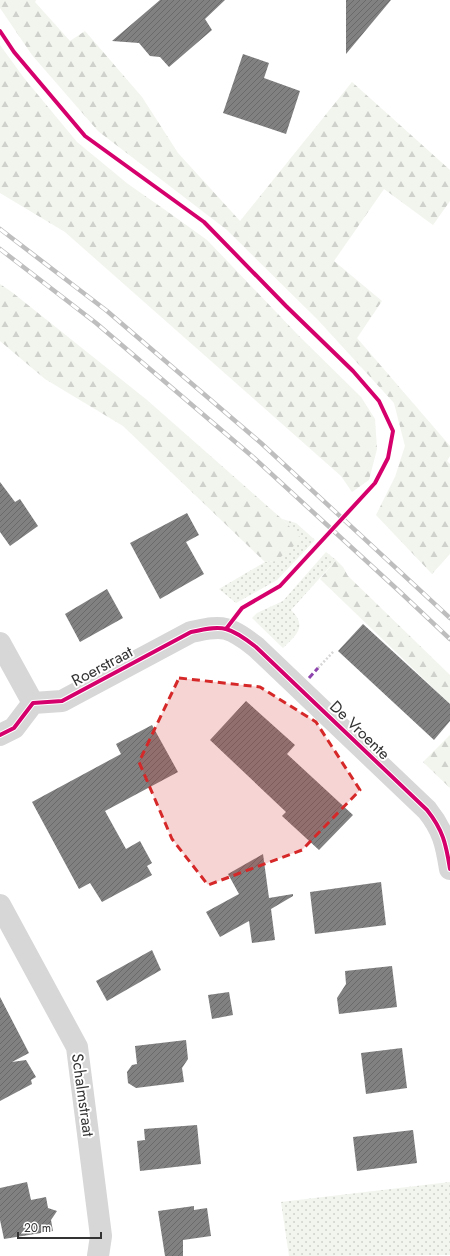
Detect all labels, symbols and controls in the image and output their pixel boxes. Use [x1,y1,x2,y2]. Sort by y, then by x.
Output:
street label: Roerstraat [67,640,137,692]
street label: De Vroente [325,695,395,765]
street label: Schalmstraat [66,1052,100,1138]
scale bar [18,1214,101,1240]
text: 20 m [24,1219,51,1237]

